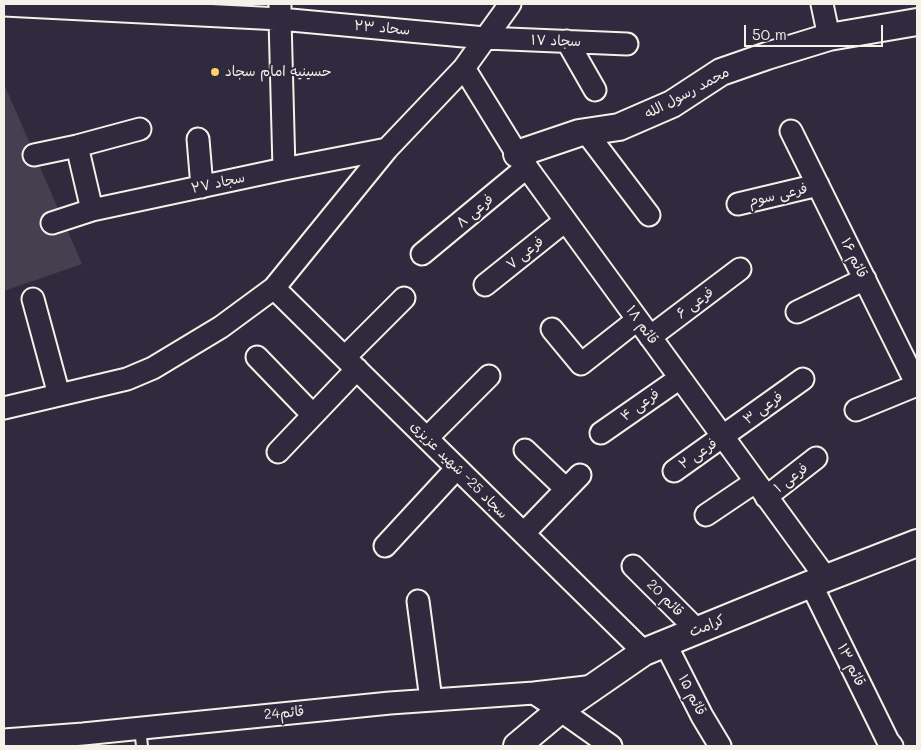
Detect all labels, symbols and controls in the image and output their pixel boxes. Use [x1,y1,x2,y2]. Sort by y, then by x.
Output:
scale bar [746,15,885,47]
street label: سحاد ۲۳ [353,17,411,39]
text: 50 m [752,24,787,44]
street label: سجاد ۱۷ [531,32,581,50]
place label: حسینیه امام سجاد [225,64,331,80]
street label: محمد رسول الله [642,64,732,122]
marker: حسینیه امام سجاد [209,66,221,78]
street label: سجاد ۲۷ [190,169,246,197]
street label: فرعی سوم [747,180,809,210]
street label: فرعی ۸ [453,191,497,231]
street label: فرعی ۷ [503,233,547,273]
street label: قائم ۱۶ [837,235,871,281]
street label: فرعی ۶ [673,284,717,322]
street label: قائم ۱۸ [622,302,662,348]
street label: فرعی ۴ [617,385,663,425]
street label: فرعی ۳ [740,388,786,428]
street label: سجاد 25- شهید عزیزی [407,418,511,522]
street label: فرعی ۲ [676,435,720,473]
street label: فرعی ۱ [771,460,811,496]
street label: قائم 20 [643,576,687,620]
street label: کرامت [687,611,727,641]
street label: قائم ۱۳ [834,641,868,689]
street label: قائم ۱۵ [675,672,709,718]
street label: قائم24 [263,703,305,723]

